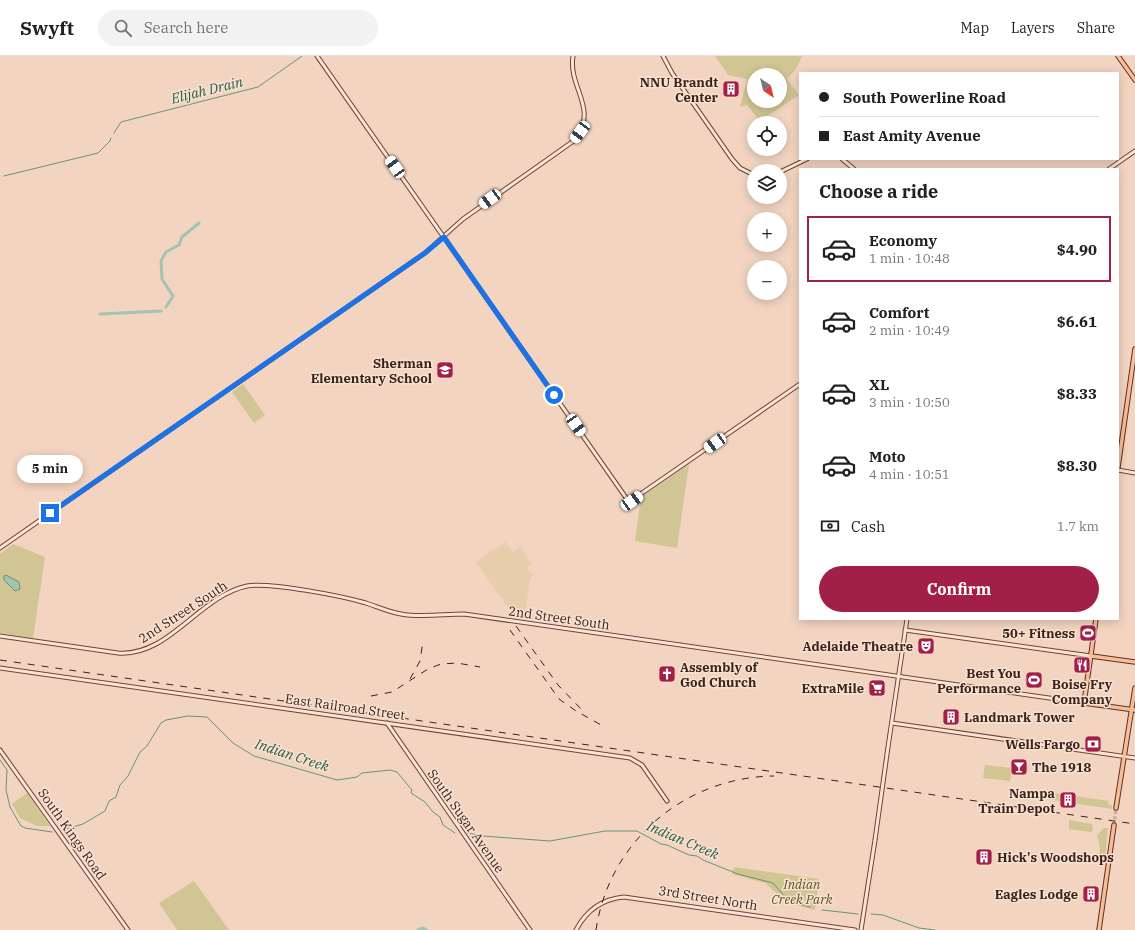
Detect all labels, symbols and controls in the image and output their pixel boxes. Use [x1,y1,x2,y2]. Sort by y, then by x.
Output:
search box [98,10,378,46]
text: Swyft [20,16,74,40]
icon: search [112,17,134,39]
text: Search here [144,18,228,37]
text: Map [961,19,989,37]
text: Layers [1011,19,1055,37]
text: Share [1077,19,1115,37]
north arrow [747,68,787,108]
map controls [747,68,787,300]
water label: Elijah Drain [168,72,245,108]
place label: NNU Brandt Center [640,74,719,106]
building icon: NNU Brandt Center [721,79,741,99]
text: South Powerline Road [843,88,1006,107]
button: locate [747,116,787,156]
car [568,119,592,145]
text: East Amity Avenue [843,126,981,145]
car [383,154,407,180]
button: layers [747,164,787,204]
text: Choose a ride [819,180,938,203]
car [477,187,503,211]
button: + [747,212,787,252]
icon: car [821,231,857,267]
text: Economy [869,231,937,250]
text: $4.90 [1057,240,1097,259]
text: 1 min · 10:48 [869,250,950,267]
button: − [747,260,787,300]
icon: car [821,303,857,339]
text: Comfort [869,303,929,322]
text: $6.61 [1057,312,1097,331]
text: 2 min · 10:49 [869,322,950,339]
place label: Sherman Elementary School [311,355,432,387]
school or university icon: Sherman Elementary School [435,360,455,380]
icon: car [821,375,857,411]
text: XL [869,375,889,394]
text: $8.33 [1057,384,1097,403]
route start [545,386,563,404]
text: 3 min · 10:50 [869,394,950,411]
car [564,412,588,438]
car [702,431,728,455]
icon: car [821,447,857,483]
text: Moto [869,447,906,466]
callout: 5 min [17,455,83,483]
text: $8.30 [1057,456,1097,475]
text: 5 min [32,460,68,477]
text: 4 min · 10:51 [869,466,950,483]
car [619,489,645,513]
route end [41,504,59,522]
icon: cash [819,515,841,537]
text: Cash [851,517,885,536]
text: 1.7 km [1057,518,1099,535]
button: Confirm [819,566,1099,612]
street label: 2nd Street South [135,577,231,647]
street label: 2nd Street South [507,602,611,634]
sports icon: 50+ Fitness [1078,623,1098,643]
place label: 50+ Fitness [1002,625,1075,642]
theatre icon: Adelaide Theatre [916,636,936,656]
place label: Adelaide Theatre [803,638,913,655]
restaurant icon: Boise Fry Company [1072,655,1092,675]
place label: Assembly of God Church [680,659,759,691]
church icon: Assembly of God Church [657,664,677,684]
place label: Best You Performance [937,665,1022,697]
sports icon: Best You Performance [1024,670,1044,690]
place label: Boise Fry Company [1052,676,1113,708]
supermarket icon: ExtraMile [867,678,887,698]
place label: ExtraMile [802,680,864,697]
street label: East Railroad Street [284,690,406,724]
building icon: Landmark Tower [941,707,961,727]
place label: Landmark Tower [964,709,1075,726]
water label: Indian Creek [252,734,332,776]
bank icon: Wells Fargo [1083,734,1103,754]
place label: Wells Fargo [1005,736,1080,753]
bar icon: The 1918 [1009,757,1029,777]
place label: The 1918 [1032,759,1092,776]
street label: South Sugar Avenue [424,766,508,876]
street label: South Kings Road [34,785,110,883]
place label: Nampa Train Depot [978,785,1056,817]
building icon: Nampa Train Depot [1058,790,1078,810]
water label: Indian Creek [643,816,722,864]
building icon: Hick's Woodshops [974,847,994,867]
place label: Hick's Woodshops [997,849,1114,866]
park label: Indian Creek Park [771,876,833,908]
street label: 3rd Street North [657,882,759,914]
building icon: Eagles Lodge [1081,884,1101,904]
place label: Eagles Lodge [995,886,1078,903]

